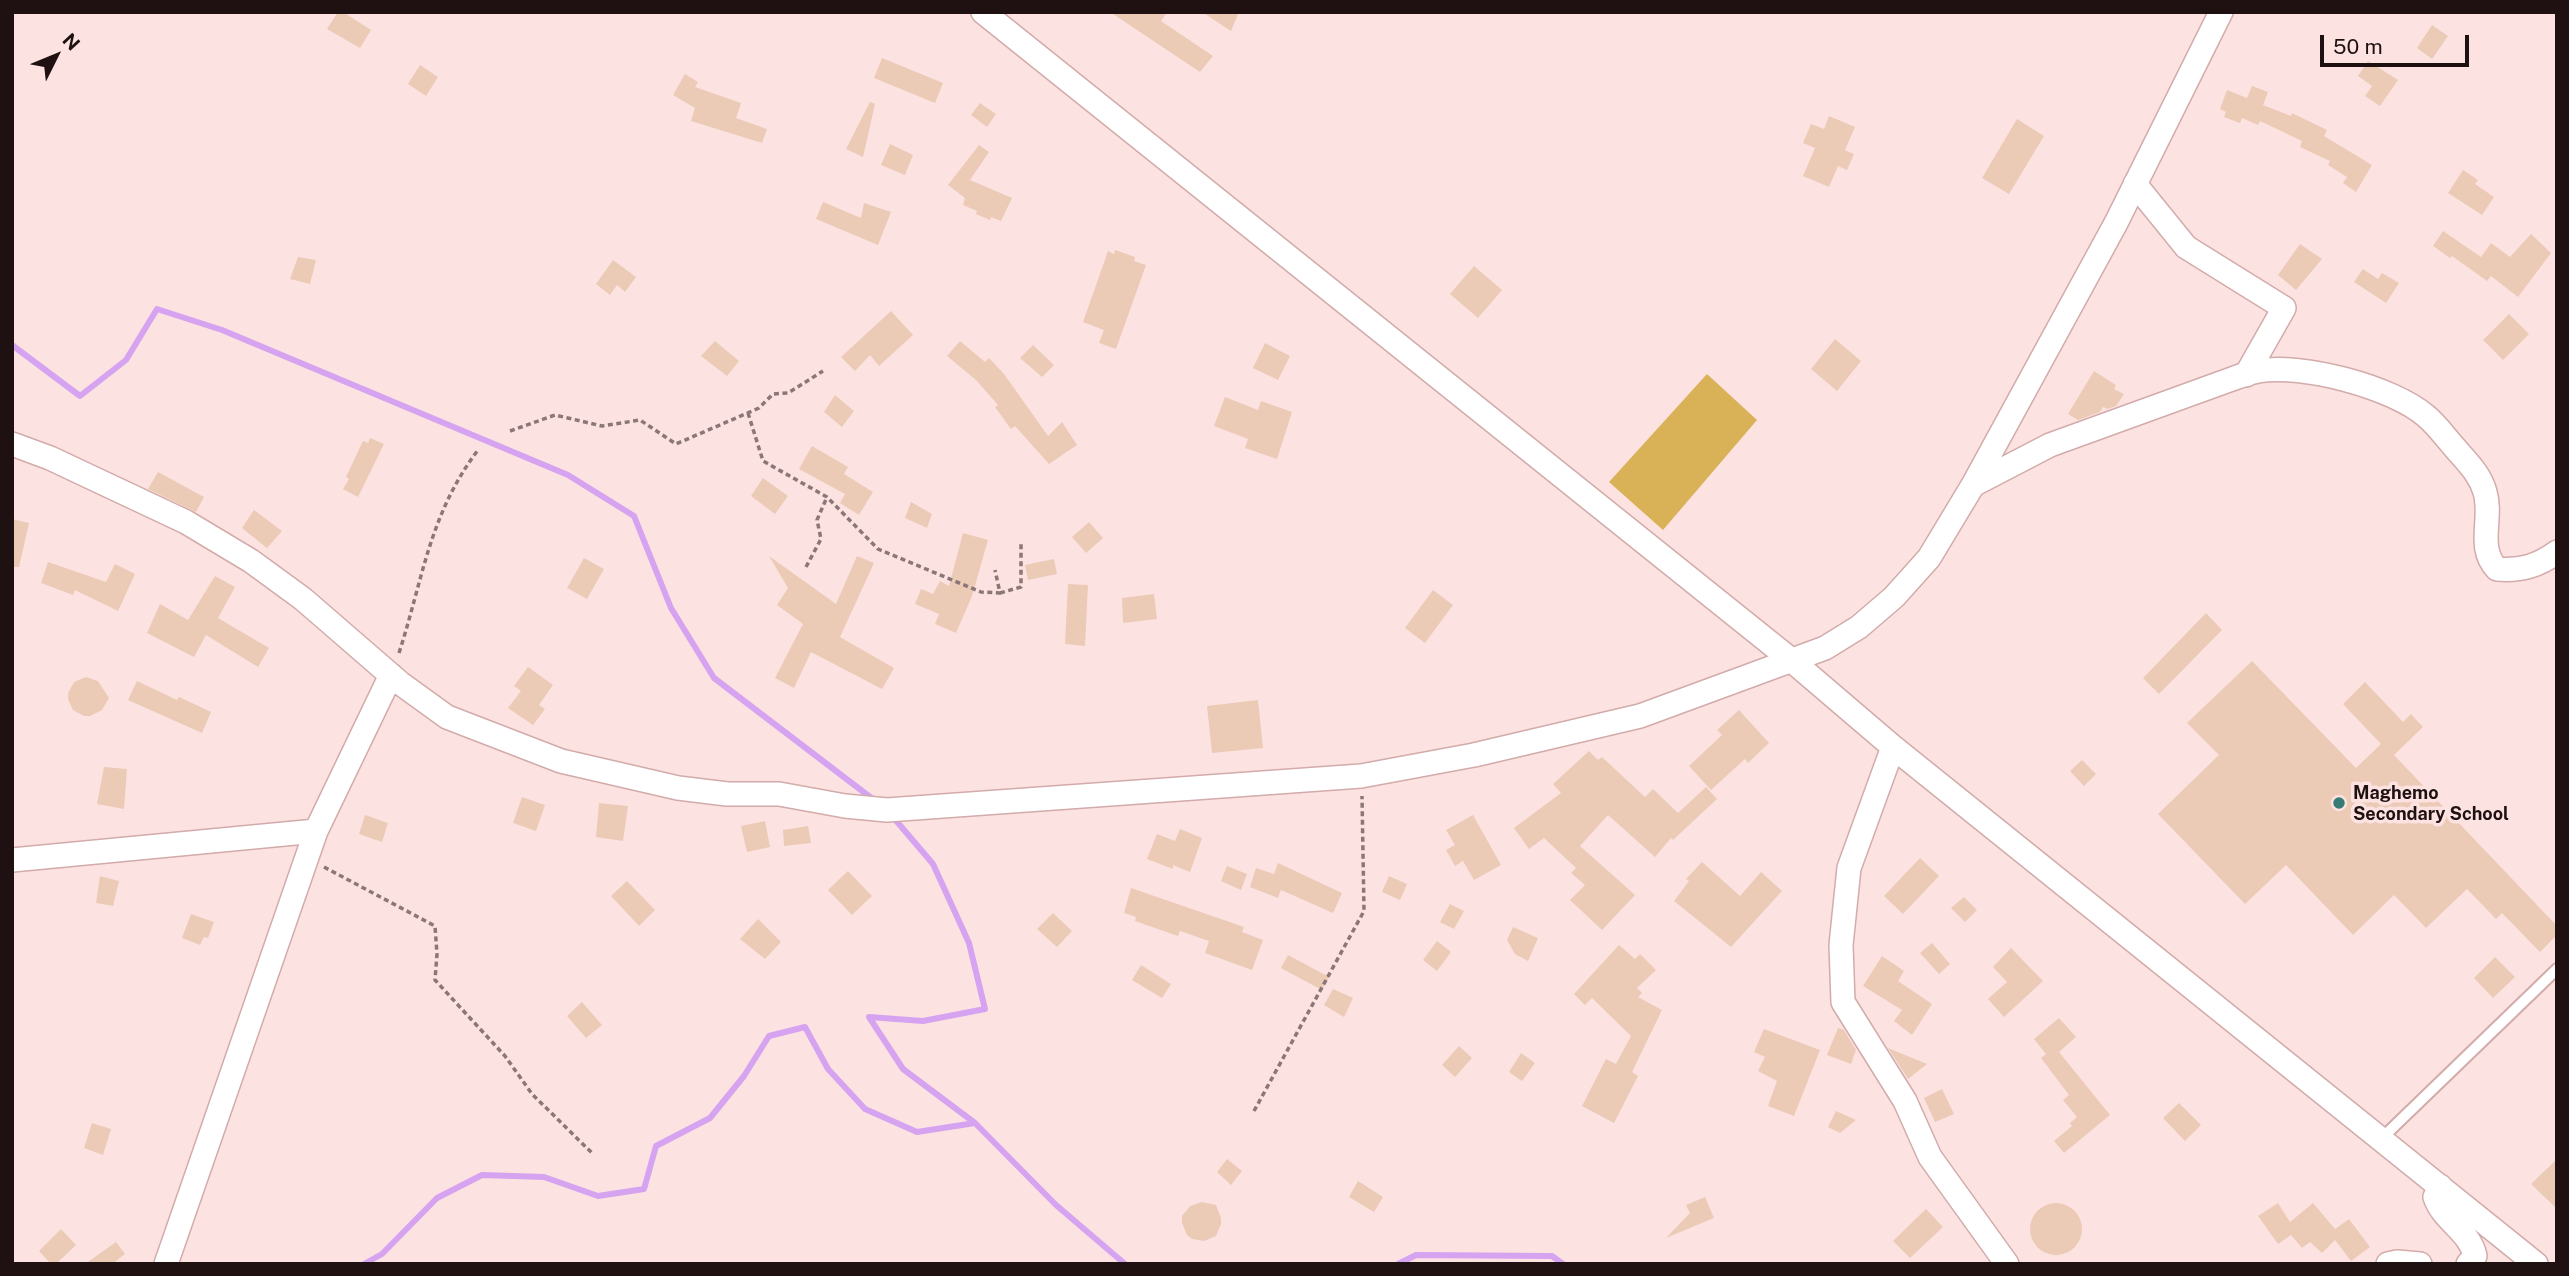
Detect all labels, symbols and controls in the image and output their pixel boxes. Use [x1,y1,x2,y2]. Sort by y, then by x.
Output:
north arrow [21,21,91,91]
scale bar [2324,21,2473,65]
text: N [58,29,84,55]
text: 50 m [2333,34,2383,59]
place label: Maghemo Secondary School [2353,782,2509,824]
marker: Maghemo Secondary School [2331,795,2347,811]

